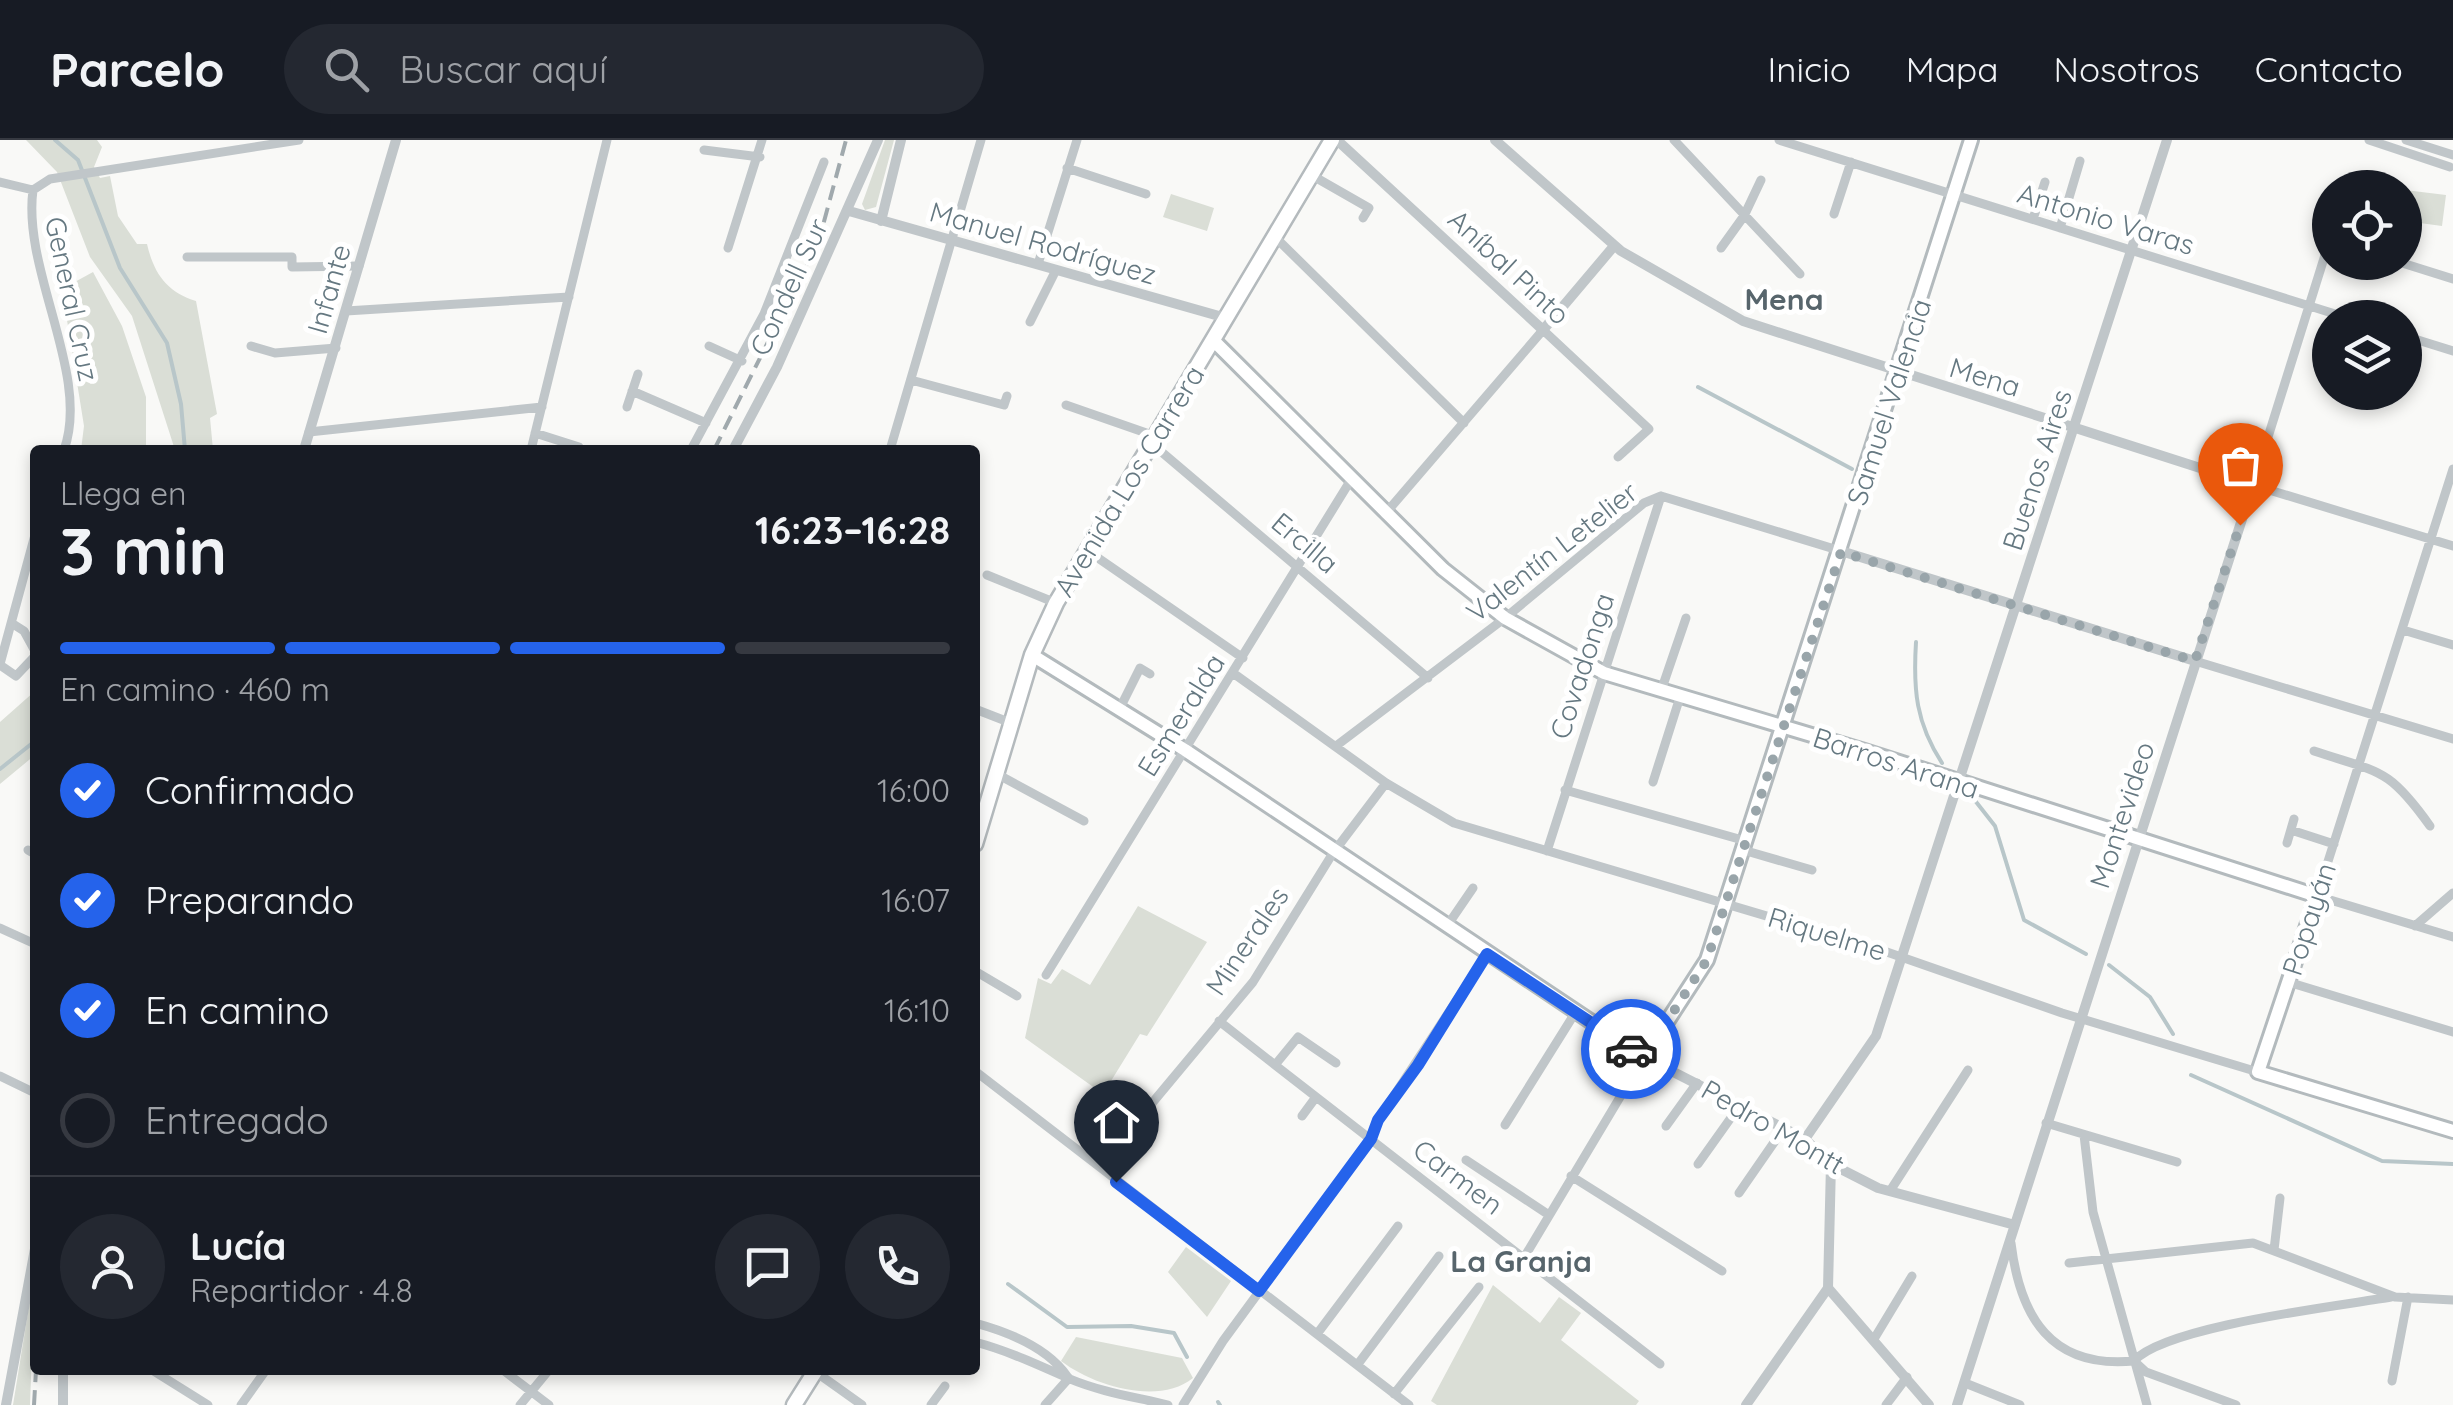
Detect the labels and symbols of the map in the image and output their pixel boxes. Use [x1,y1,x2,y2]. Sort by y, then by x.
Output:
street label: Antonio Varas [2013,175,2199,262]
street label: Manuel Rodríguez [926,193,1160,292]
street label: Aníbal Pinto [1441,202,1577,332]
street label: General Cruz [38,213,107,384]
street label: Condell Sur [742,213,836,361]
street label: Infante [299,240,358,338]
district label: Mena [1745,280,1824,318]
street label: Samuel Valencia [1839,294,1938,509]
street label: Mena [1946,349,2025,404]
street label: Avenida Los Carrera [1046,359,1211,603]
street label: Buenos Aires [1994,385,2079,555]
pin [2198,423,2283,526]
street label: Valentín Letelier [1459,474,1644,629]
street label: Ercilla [1265,505,1346,581]
street label: Covadonga [1542,589,1622,743]
street label: Esmeralda [1129,647,1232,782]
street label: Barros Arana [1809,719,1984,806]
street label: Montevideo [2081,737,2162,892]
street label: Popayán [2274,858,2343,980]
street label: Minerales [1197,880,1296,1002]
street label: Riquelme [1764,899,1890,968]
courier [1581,999,1681,1099]
street label: Pedro Montt [1696,1072,1851,1182]
pin [1074,1080,1159,1183]
street label: Carmen [1406,1131,1510,1222]
district label: La Granja [1450,1242,1592,1280]

